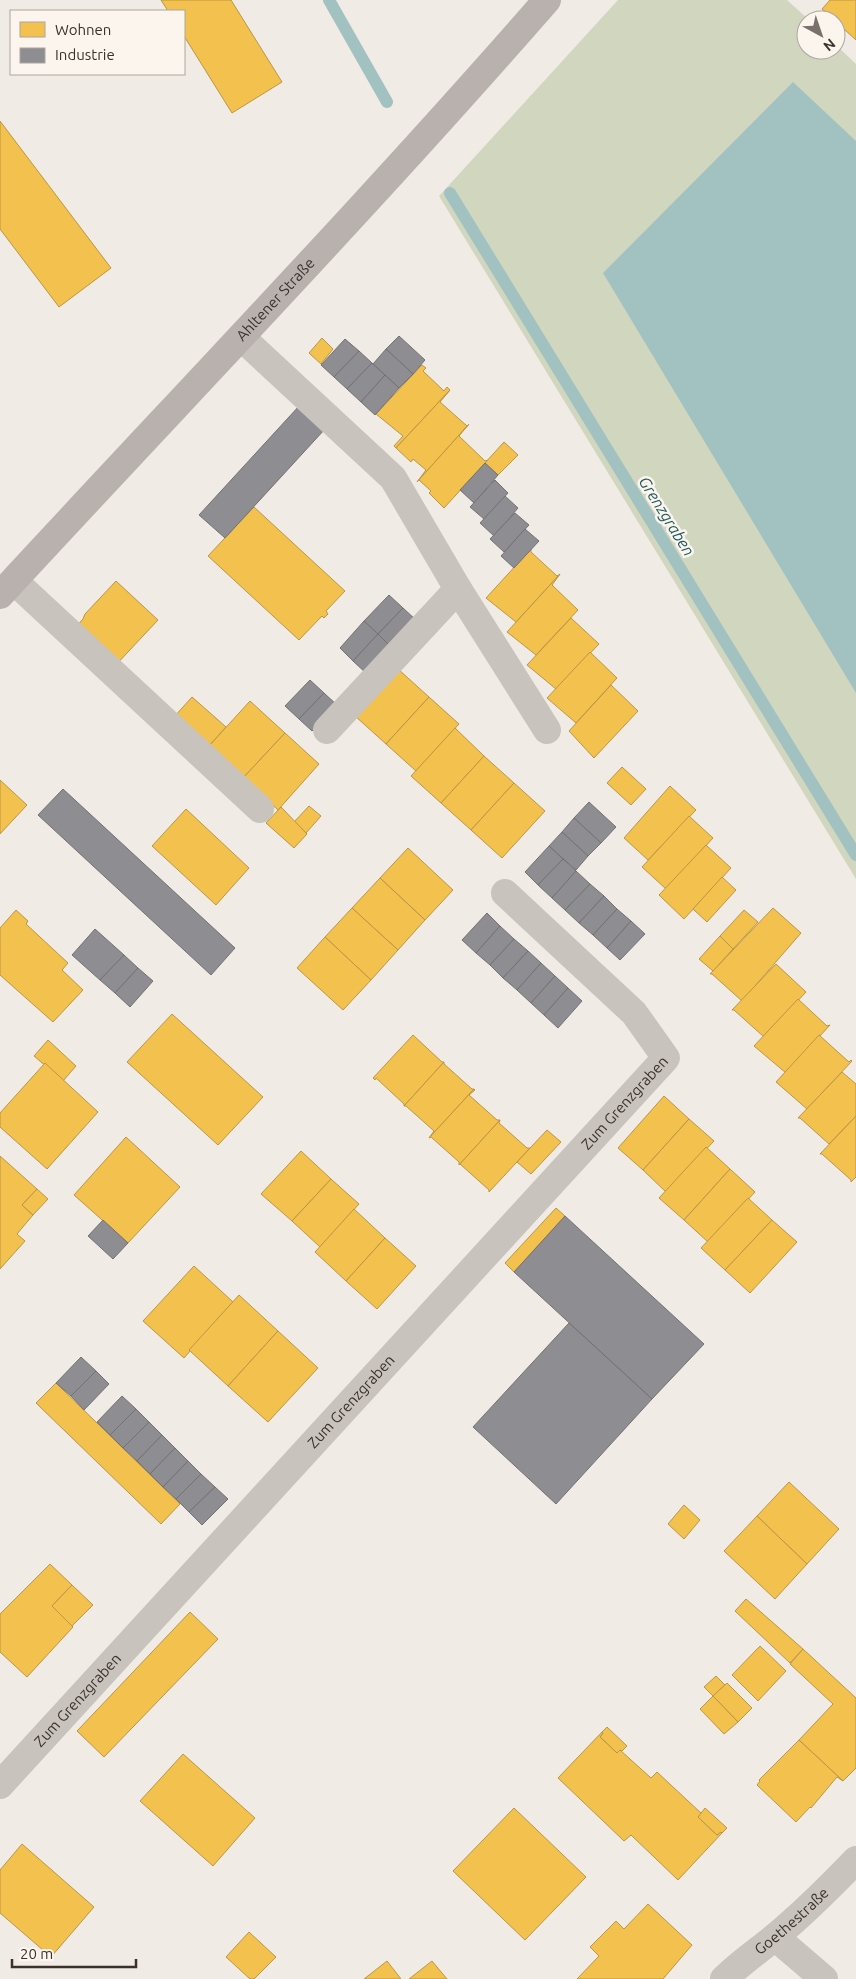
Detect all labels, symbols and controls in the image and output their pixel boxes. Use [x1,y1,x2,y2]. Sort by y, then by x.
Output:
legend [10,10,185,75]
north arrow [796,10,846,60]
text: Wohnen [55,21,111,38]
text: N [820,35,839,54]
text: Industrie [55,46,115,63]
street label: Ahltener Straße [233,254,318,344]
water label: Grenzgraben [636,473,698,559]
street label: Zum Grenzgraben [578,1053,671,1153]
street label: Zum Grenzgraben [304,1351,398,1451]
street label: Zum Grenzgraben [30,1650,124,1750]
street label: Goethestraße [751,1884,832,1958]
scale bar [12,1936,136,1968]
text: 20 m [20,1945,53,1962]

